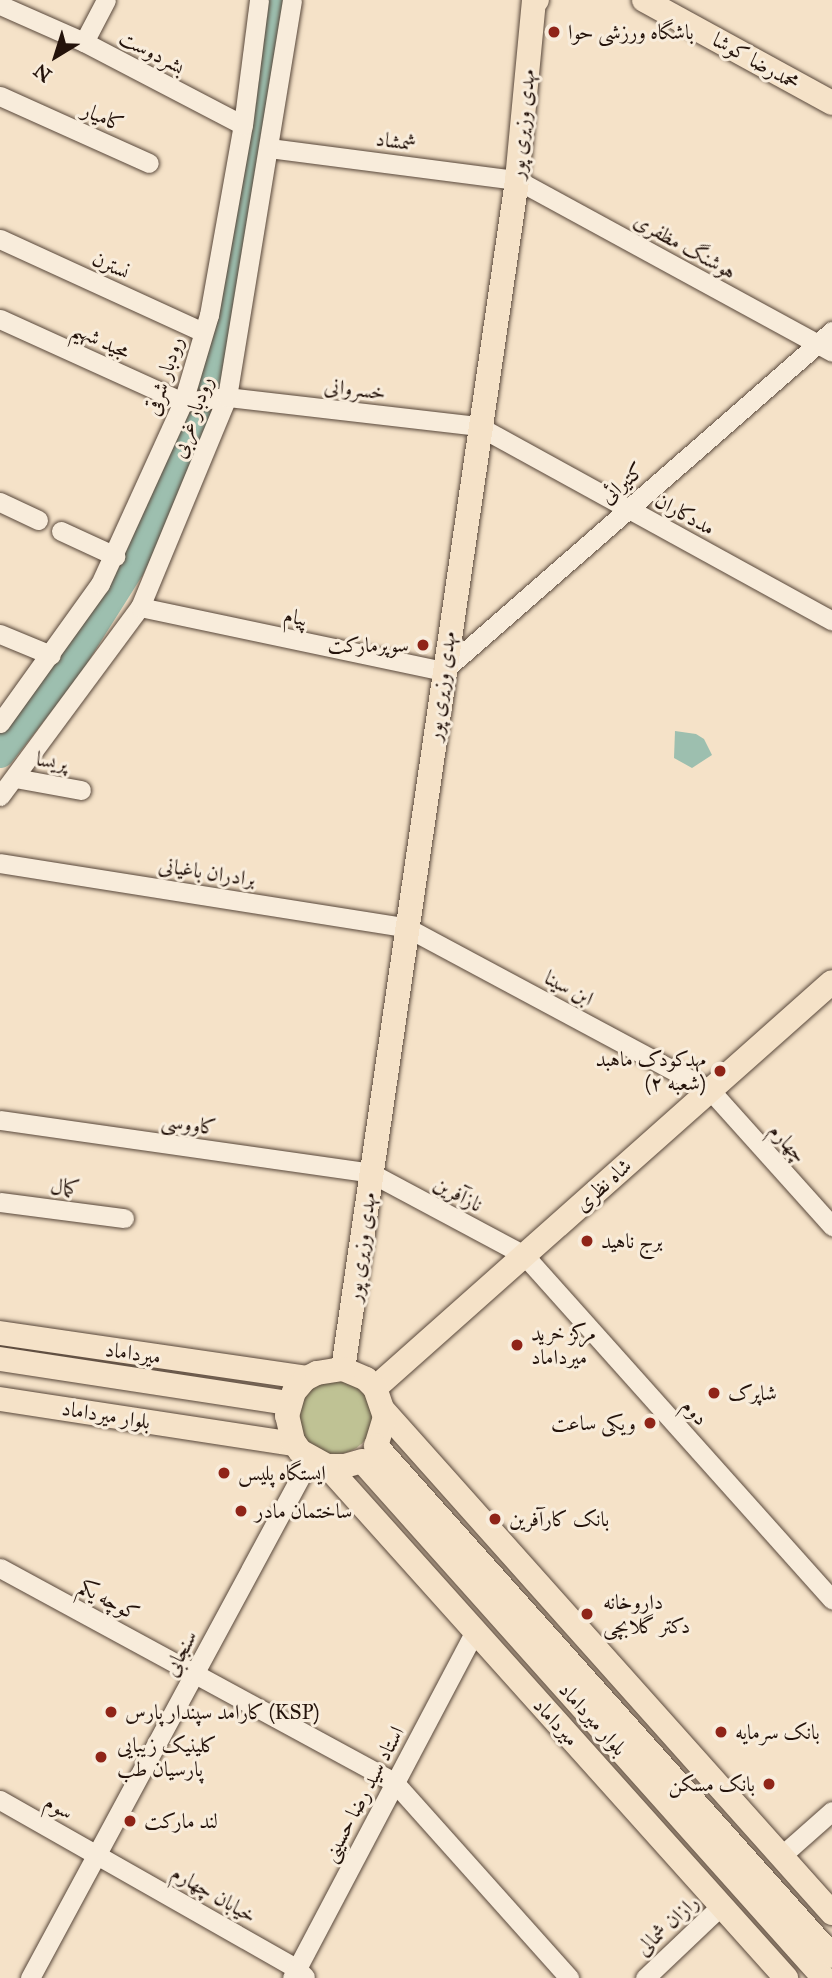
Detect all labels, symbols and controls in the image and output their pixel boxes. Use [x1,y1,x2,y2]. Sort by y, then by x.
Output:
place label: باشگاه ورزشی حوا [568,19,694,45]
north arrow [21,21,91,91]
marker: باشگاه ورزشی حوا [546,24,562,40]
street label: بشردوست [115,25,189,79]
street label: محمدرضا کوشا [708,27,804,95]
text: N [29,59,56,87]
street label: مهدی وزیری پور [504,68,540,180]
street label: کامیار [78,97,128,137]
street label: شمشاد [374,126,418,156]
street label: هوشنگ مظفری [629,208,741,284]
street label: نسترن [88,245,134,285]
street label: مجید شهیم [68,316,134,364]
street label: رودبار شرقی [139,333,189,419]
street label: رودبار غربی [166,373,218,461]
street label: خسروانی [323,373,387,405]
street label: کتیرائی [595,457,649,509]
street label: مددکاران [651,487,719,541]
street label: پیام [282,602,310,632]
street label: مهدی وزیری پور [421,630,461,742]
place label: سوپرمارکت [327,632,409,658]
marker: سوپرمارکت [415,637,431,653]
street label: پریسا [34,746,70,776]
street label: برادران باغیانی [157,852,257,892]
street label: ابن سینا [540,965,598,1011]
place label: مهدکودک ماهبد (شعبه ۲) [595,1046,706,1096]
marker: مهدکودک ماهبد (شعبه ۲) [712,1063,728,1079]
street label: کاووسی [160,1108,218,1140]
street label: چهارم [764,1118,812,1168]
street label: شاه نظری [569,1153,637,1217]
street label: نازآفرین [429,1171,487,1217]
street label: کمال [49,1173,81,1201]
street label: مهدی وزیری پور [341,1191,381,1303]
place label: برج ناهید [601,1228,663,1254]
marker: برج ناهید [579,1233,595,1249]
place label: مرکز خرید میرداماد [531,1320,596,1370]
street label: میرداماد [103,1337,163,1369]
marker: مرکز خرید میرداماد [509,1337,525,1353]
place label: شاپرک [728,1380,777,1406]
marker: شاپرک [706,1385,722,1401]
street label: دوم [676,1393,714,1431]
street label: بلوار میرداماد [60,1396,152,1434]
place label: ویکی ساعت [551,1410,636,1436]
marker: ویکی ساعت [642,1415,658,1431]
place label: ایستگاه پلیس [238,1460,326,1486]
marker: ایستگاه پلیس [216,1465,232,1481]
place label: ساختمان مادر [255,1498,352,1524]
marker: ساختمان مادر [233,1503,249,1519]
place label: بانک کارآفرین [509,1506,609,1532]
marker: بانک کارآفرین [487,1511,503,1527]
street label: کوچه یکم [74,1574,144,1626]
place label: داروخانه دکتر گلابچی [603,1589,690,1639]
marker: داروخانه دکتر گلابچی [577,1604,597,1624]
street label: سنجابی [157,1626,203,1680]
street label: بلوار میرداماد [554,1677,632,1761]
street label: میرداماد [528,1693,584,1751]
place label: کارامد سپندار پارس (KSP) [125,1699,320,1725]
marker: کارامد سپندار پارس (KSP) [103,1704,119,1720]
place label: بانک سرمایه [735,1719,820,1745]
street label: استاد سید رضا حسینی [317,1722,409,1866]
marker: بانک سرمایه [713,1724,729,1740]
place label: کلینیک زیبایی پارسیان طب [117,1732,217,1782]
marker: کلینیک زیبایی پارسیان طب [91,1747,111,1767]
place label: بانک مسکن [669,1771,755,1797]
marker: بانک مسکن [761,1776,777,1792]
street label: سوم [40,1789,78,1825]
place label: لند مارکت [144,1808,218,1834]
marker: لند مارکت [122,1813,138,1829]
street label: خیابان چهارم [167,1860,261,1928]
street label: رازان شمالی [630,1890,704,1960]

